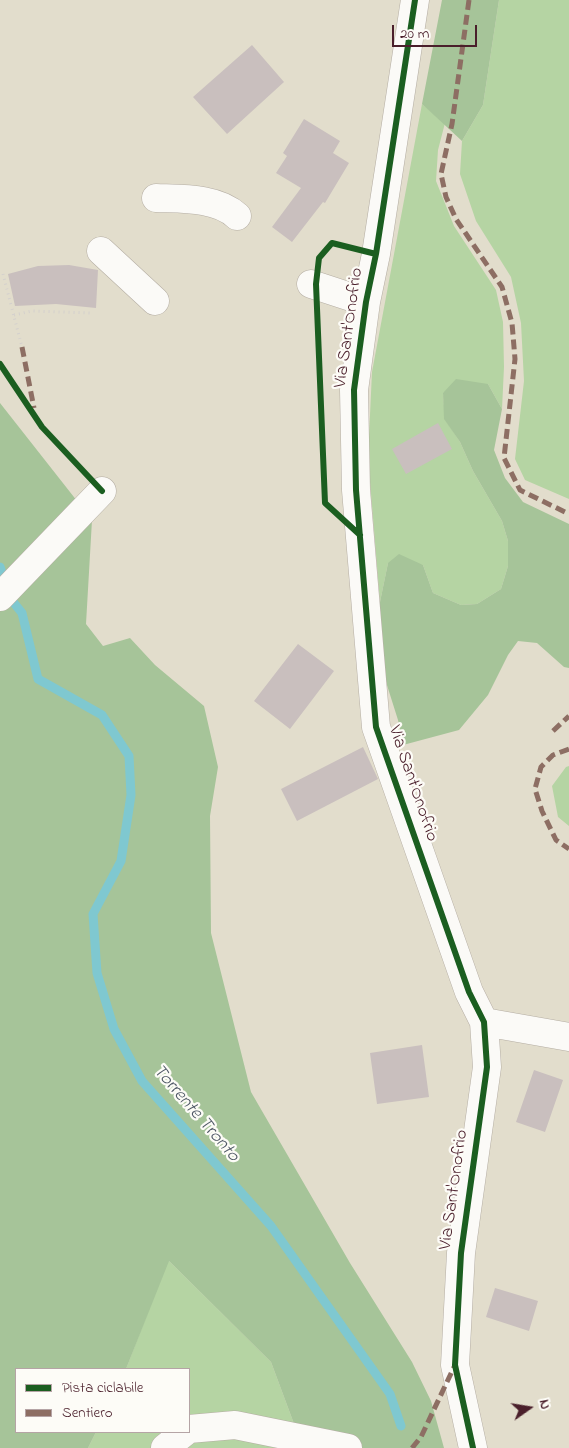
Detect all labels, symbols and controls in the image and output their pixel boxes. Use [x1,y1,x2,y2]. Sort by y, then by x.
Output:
scale bar [394,15,479,47]
text: 20 m [400,23,429,45]
street label: Via Sant'Onofrio [331,267,369,389]
street label: Via Sant'Onofrio [382,723,442,845]
water label: Torrente Tronto [147,1061,243,1167]
street label: Via Sant'Onofrio [436,1129,474,1251]
legend [15,1368,190,1433]
text: Pista ciclabile [62,1377,144,1399]
north arrow [504,1383,554,1433]
text: N [533,1398,555,1411]
text: Sentiero [62,1402,113,1424]

